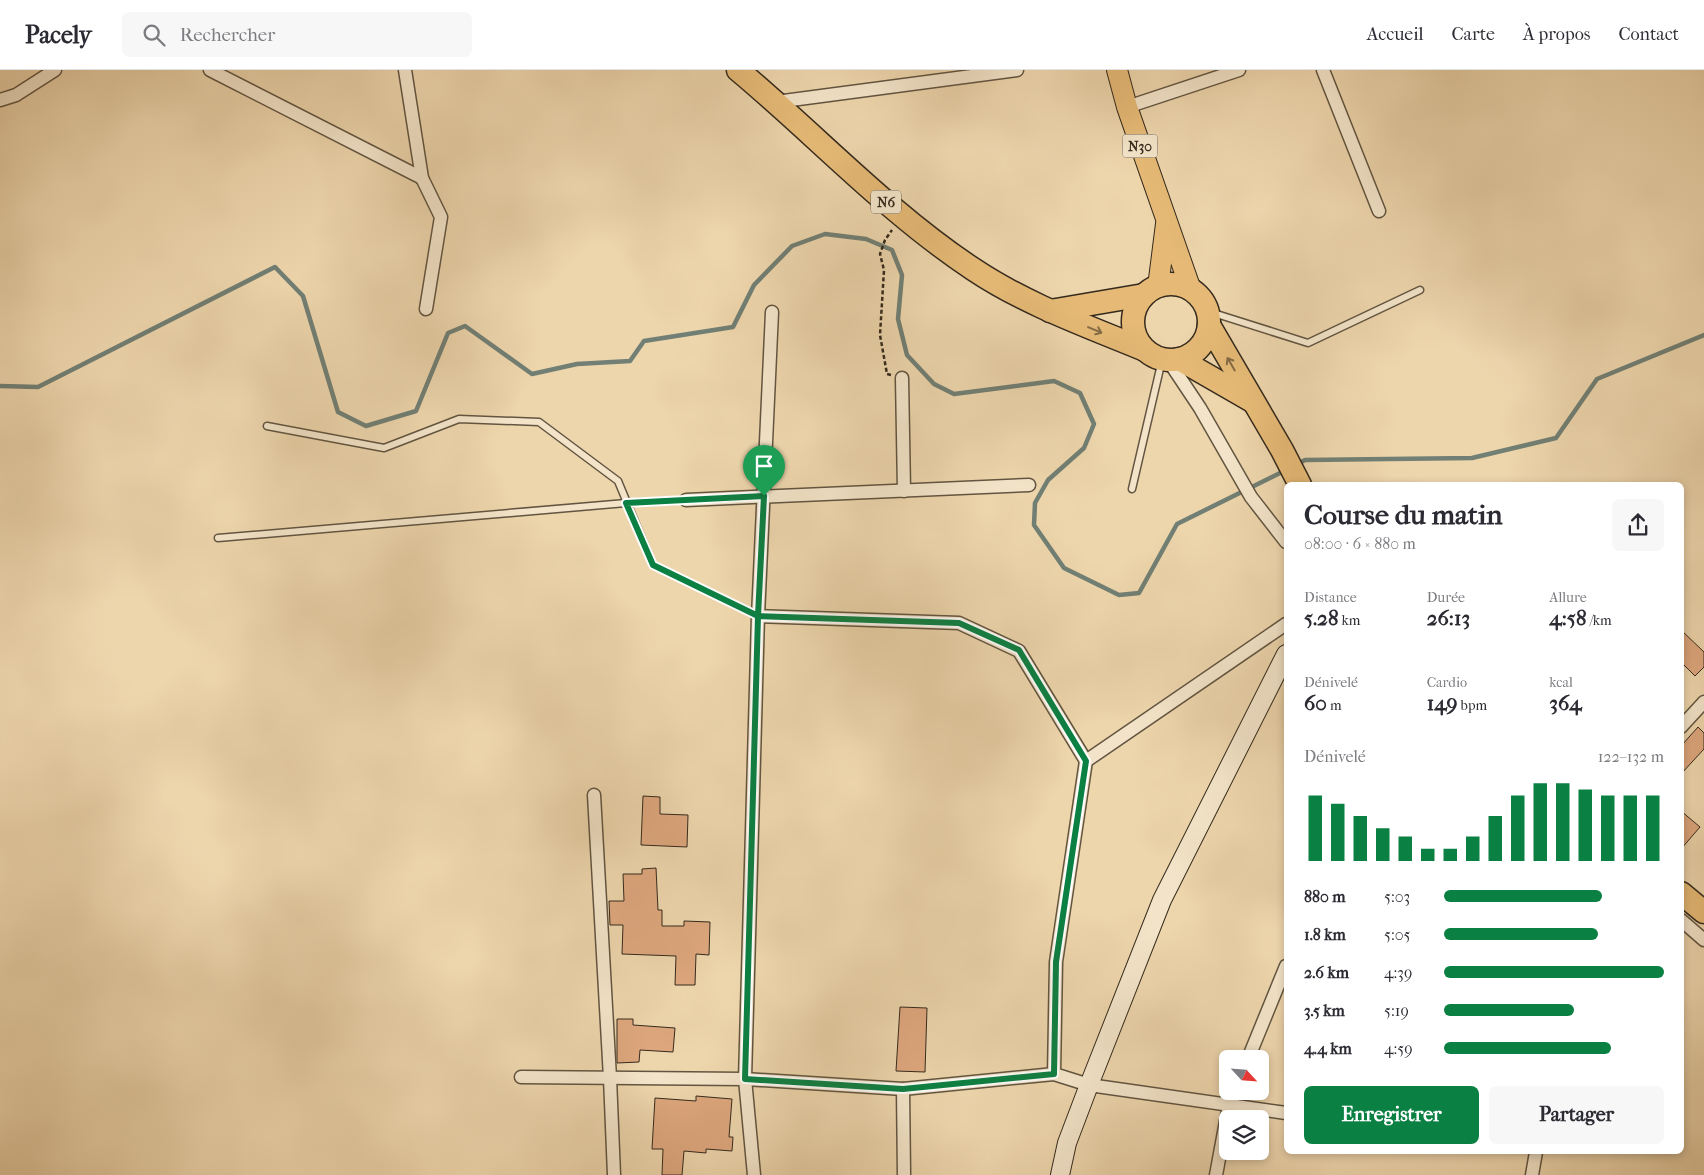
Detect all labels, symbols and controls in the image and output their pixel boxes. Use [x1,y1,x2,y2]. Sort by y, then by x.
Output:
search box [122,12,472,57]
text: Pacely [25,21,92,49]
icon: search [140,21,168,49]
text: Rechercher [180,24,275,46]
text: Accueil [1367,24,1424,45]
text: Carte [1452,24,1495,45]
text: À propos [1523,24,1590,45]
text: Contact [1618,24,1679,45]
road number: N30 [1122,134,1158,158]
road number: N6 [871,190,901,214]
one-way arrow [1087,325,1102,335]
one-way arrow [1226,357,1236,371]
pin [743,445,785,496]
icon: arrive [750,452,778,480]
text: Course du matin [1304,498,1503,531]
button: share [1612,499,1664,551]
text: 08:00 · 6 × 880 m [1304,534,1416,553]
text: Distance [1304,589,1357,606]
text: Durée [1427,589,1465,606]
text: Allure [1549,589,1587,606]
text: 5.28 [1304,606,1338,630]
text: 26:13 [1427,606,1470,630]
text: 4:58 [1549,606,1586,630]
text: km [1338,612,1360,629]
text: /km [1586,612,1612,629]
text: Dénivelé [1304,674,1358,691]
text: Cardio [1427,674,1467,691]
text: kcal [1549,674,1573,691]
text: 60 [1304,691,1327,715]
text: 149 [1427,691,1458,715]
text: 364 [1549,691,1582,715]
text: m [1327,697,1342,714]
text: bpm [1458,697,1487,714]
text: Dénivelé [1304,747,1366,766]
text: 122–132 m [1598,747,1664,766]
text: 880 m [1304,887,1346,906]
text: 5:03 [1384,887,1410,906]
text: 1.8 km [1304,925,1346,944]
text: 5:05 [1384,925,1411,944]
text: 2.6 km [1304,963,1349,982]
text: 4:39 [1384,963,1412,982]
text: 3.5 km [1304,1001,1345,1020]
text: 5:19 [1384,1001,1409,1020]
text: 4.4 km [1304,1039,1352,1058]
text: 4:59 [1384,1039,1413,1058]
north arrow [1219,1050,1269,1100]
map controls [1219,1050,1269,1160]
button: Enregistrer [1304,1086,1479,1144]
button: Partager [1489,1086,1664,1144]
button: layers [1219,1110,1269,1160]

